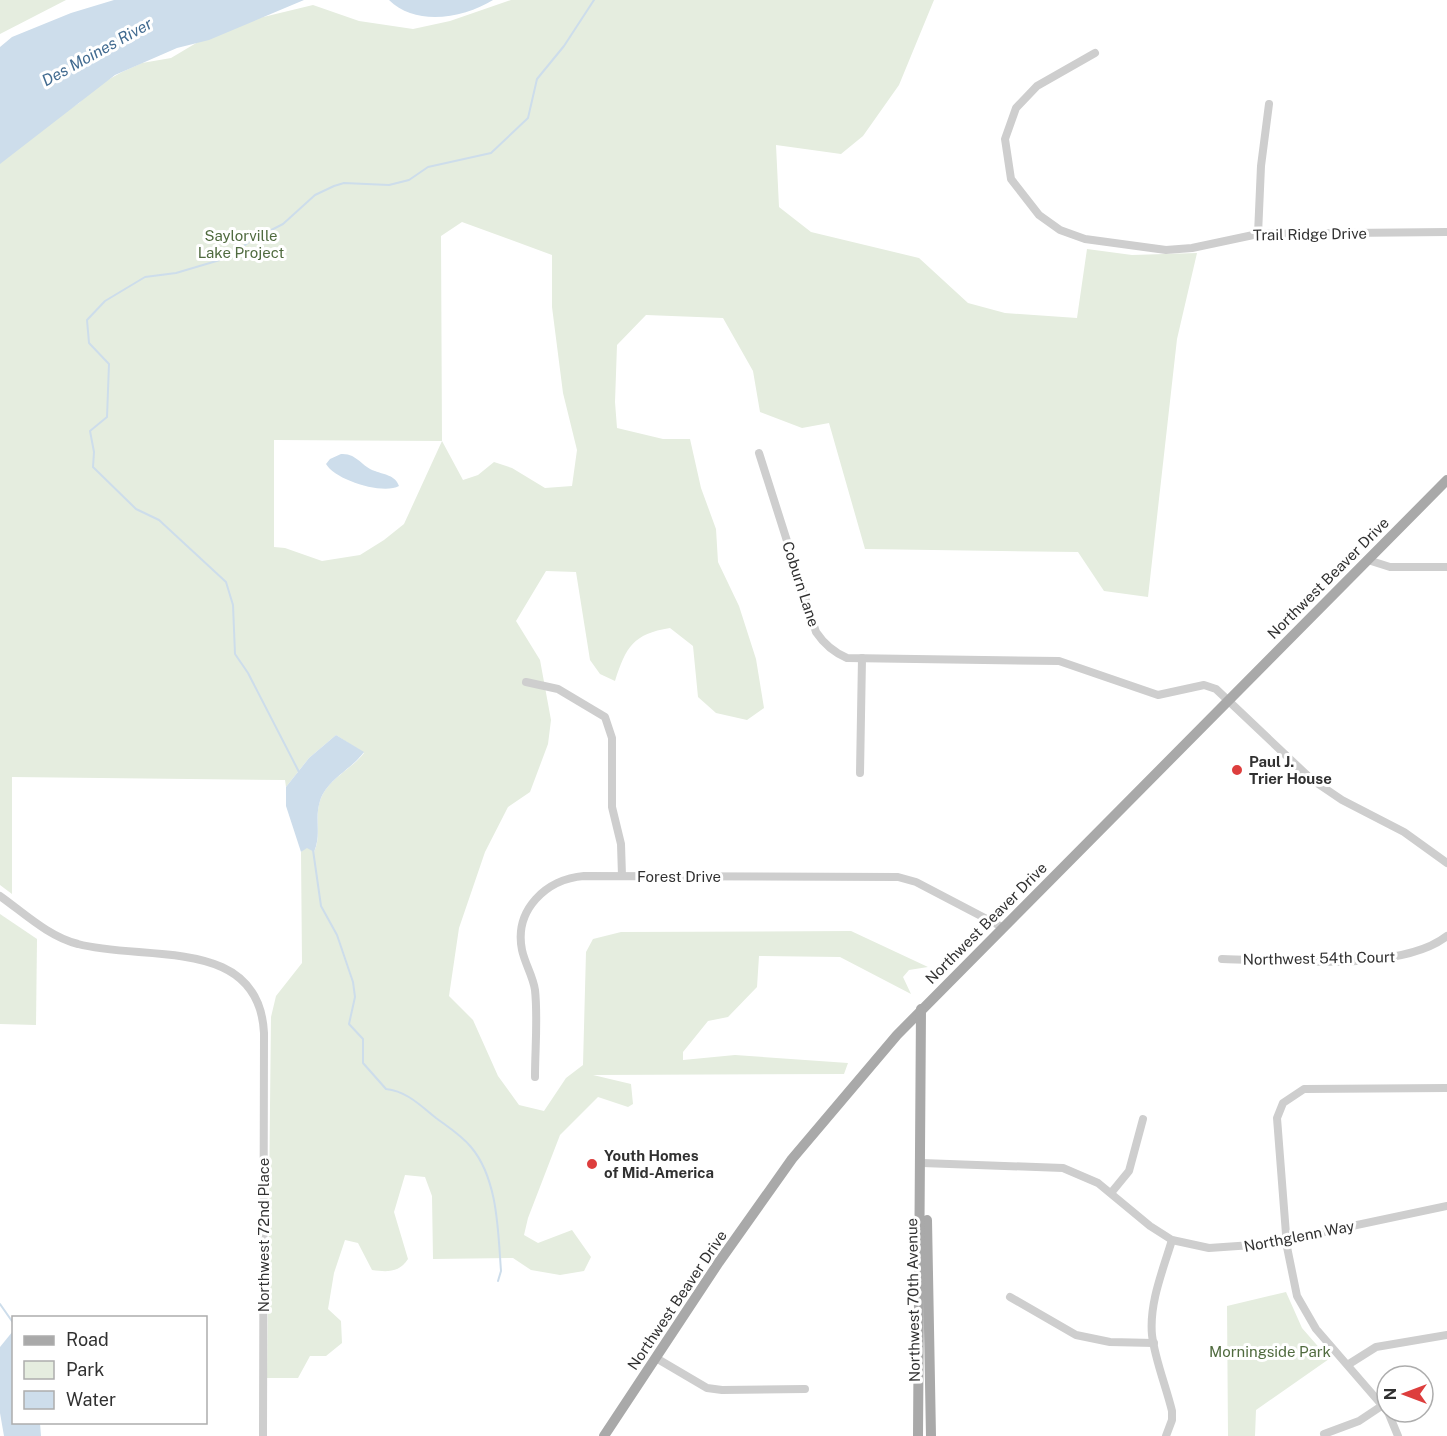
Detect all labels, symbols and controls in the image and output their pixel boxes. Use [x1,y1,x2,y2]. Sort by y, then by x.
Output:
water label: Des Moines River [39,13,156,90]
street label: Trail Ridge Drive [1253,225,1367,243]
park label: Saylorville Lake Project [198,227,284,261]
street label: Northwest Beaver Drive [1264,514,1392,642]
street label: Coburn Lane [779,539,823,629]
place label: Paul J. Trier House [1249,753,1332,787]
marker: Paul J. Trier House [1230,763,1244,777]
street label: Northwest Beaver Drive [922,859,1050,987]
street label: Forest Drive [637,868,721,885]
street label: Northwest 54th Court [1243,948,1396,968]
place label: Youth Homes of Mid-America [604,1147,714,1181]
marker: Youth Homes of Mid-America [585,1157,599,1171]
street label: Northwest 72nd Place [255,1158,272,1312]
street label: Northglenn Way [1242,1217,1356,1255]
street label: Northwest 70th Avenue [903,1218,923,1382]
street label: Northwest Beaver Drive [624,1227,730,1373]
legend [12,1316,207,1424]
text: Road [66,1329,109,1350]
park label: Morningside Park [1209,1343,1331,1360]
text: Park [66,1359,104,1380]
north arrow [1375,1364,1435,1424]
text: N [1381,1388,1400,1400]
text: Water [66,1389,116,1410]

